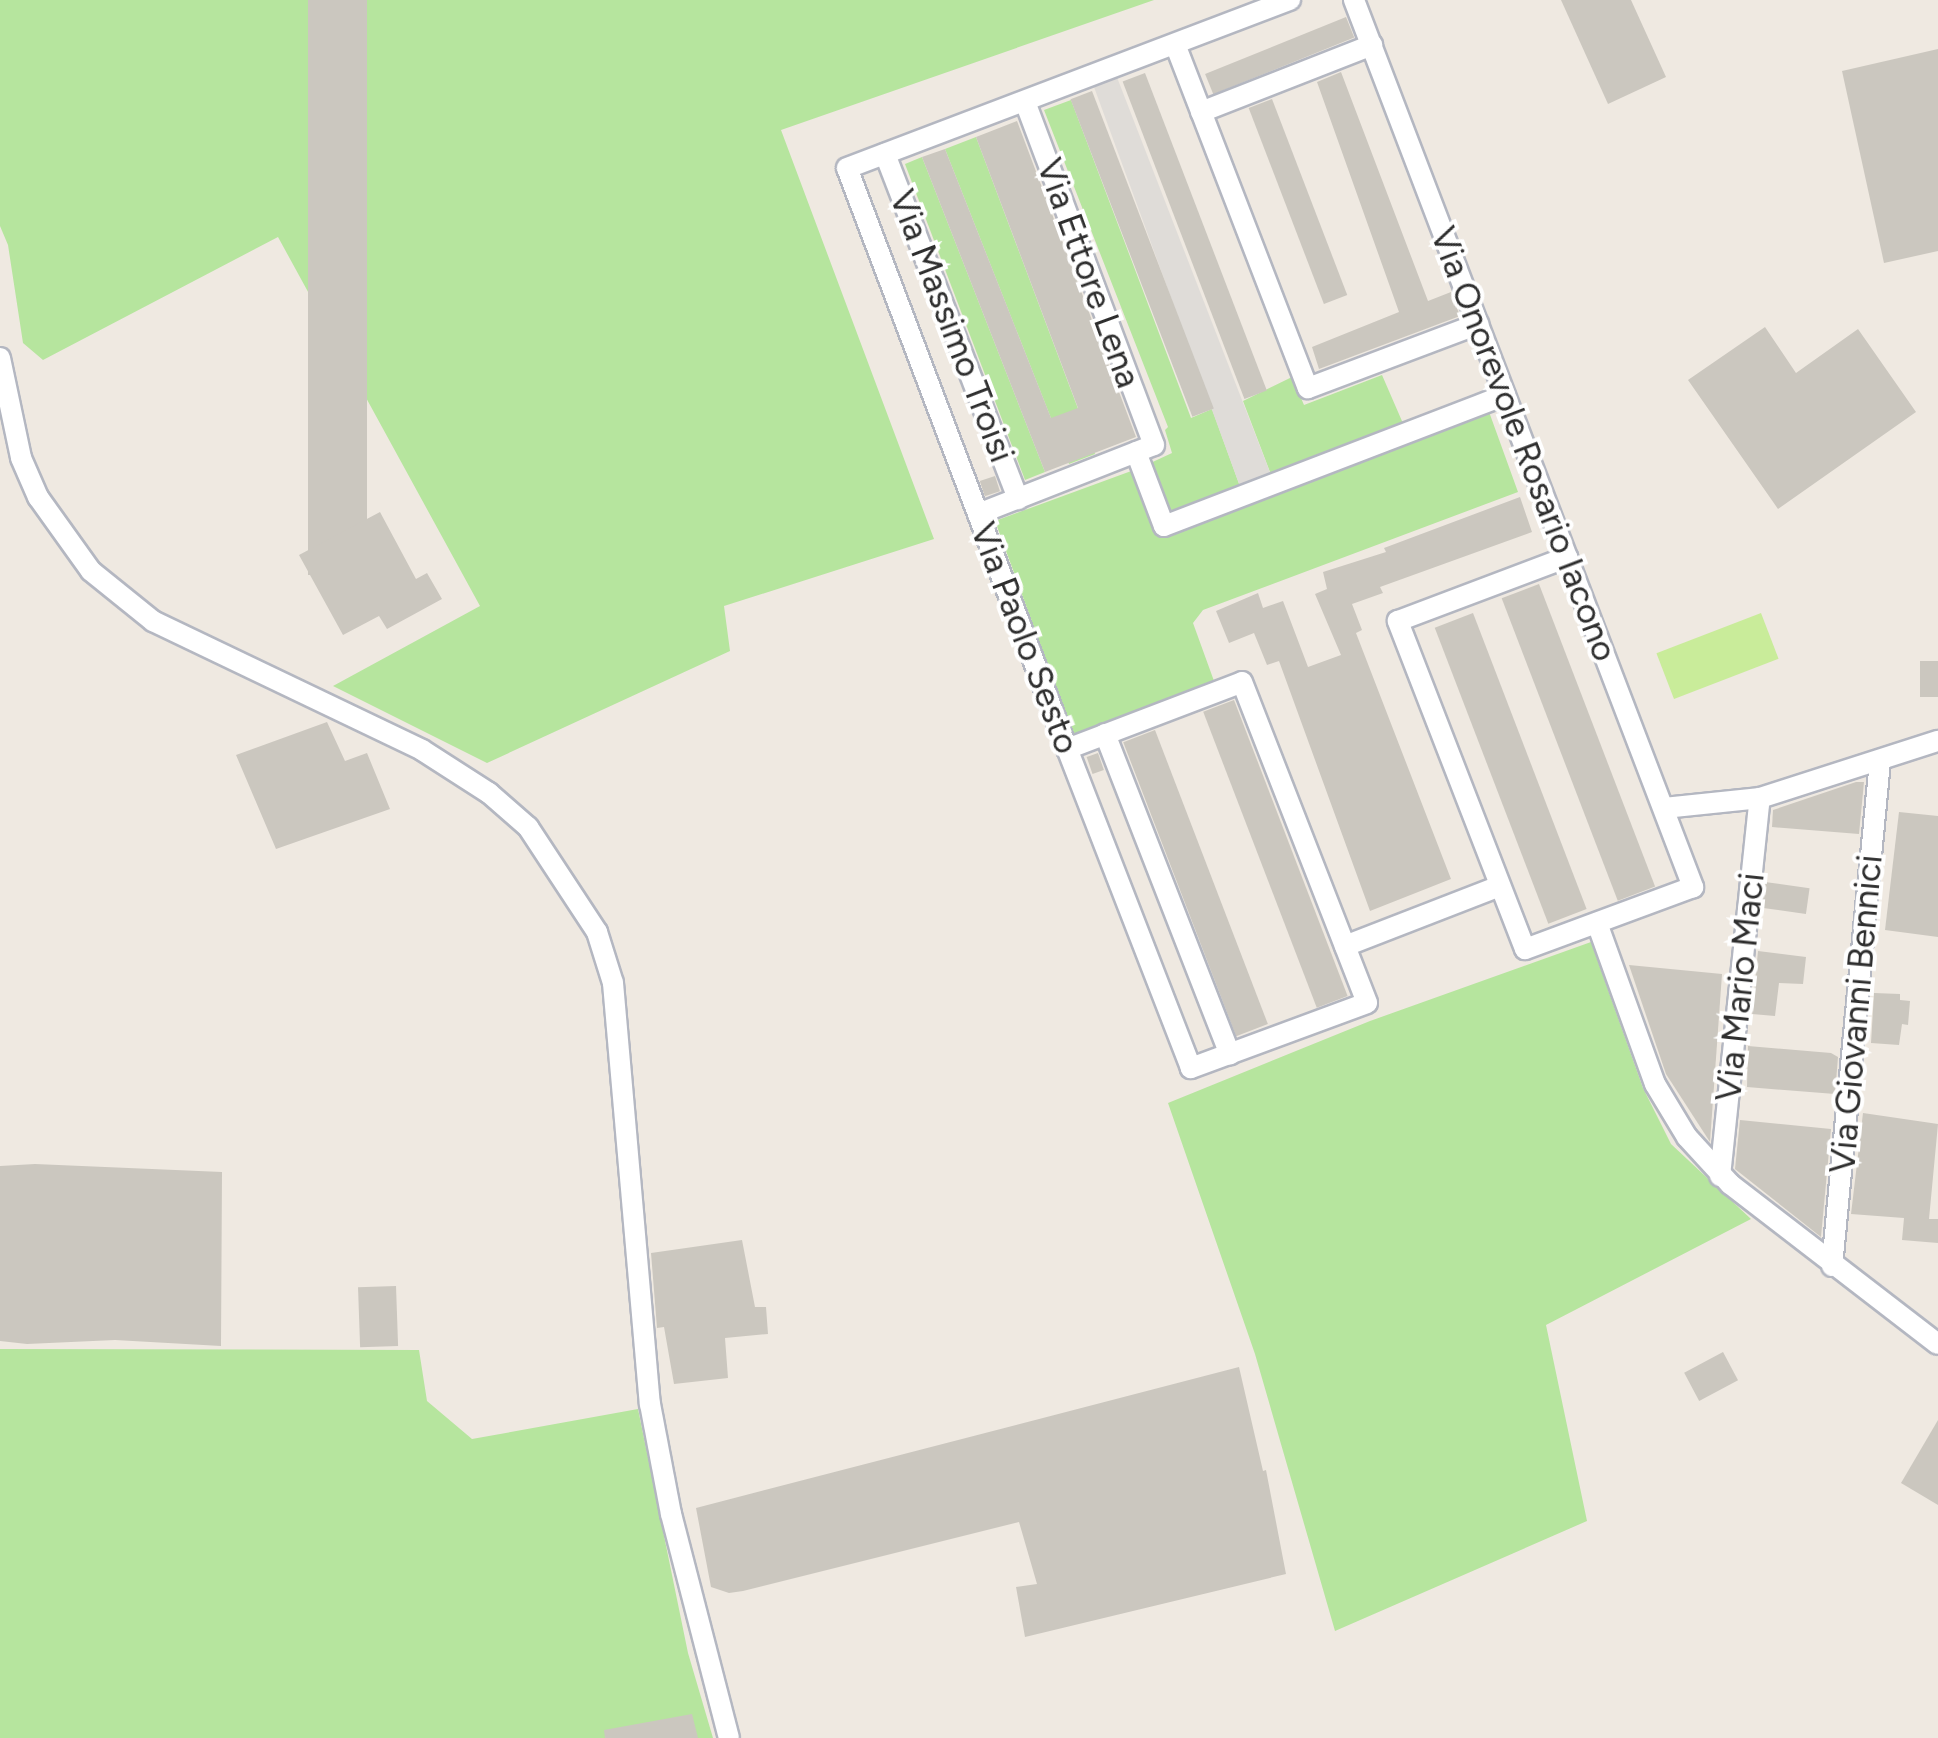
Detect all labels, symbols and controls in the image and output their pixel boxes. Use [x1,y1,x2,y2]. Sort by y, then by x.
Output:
street label: Via Ettore Lena [1028,153,1150,393]
street label: Via Massimo Troisi [881,184,1023,468]
street label: Via Onorevole Rosario Iacono [1422,221,1626,667]
street label: Via Paolo Sesto [962,517,1088,759]
street label: Via Giovanni Bennici [1821,853,1891,1175]
street label: Via Mario Maci [1707,871,1773,1103]

